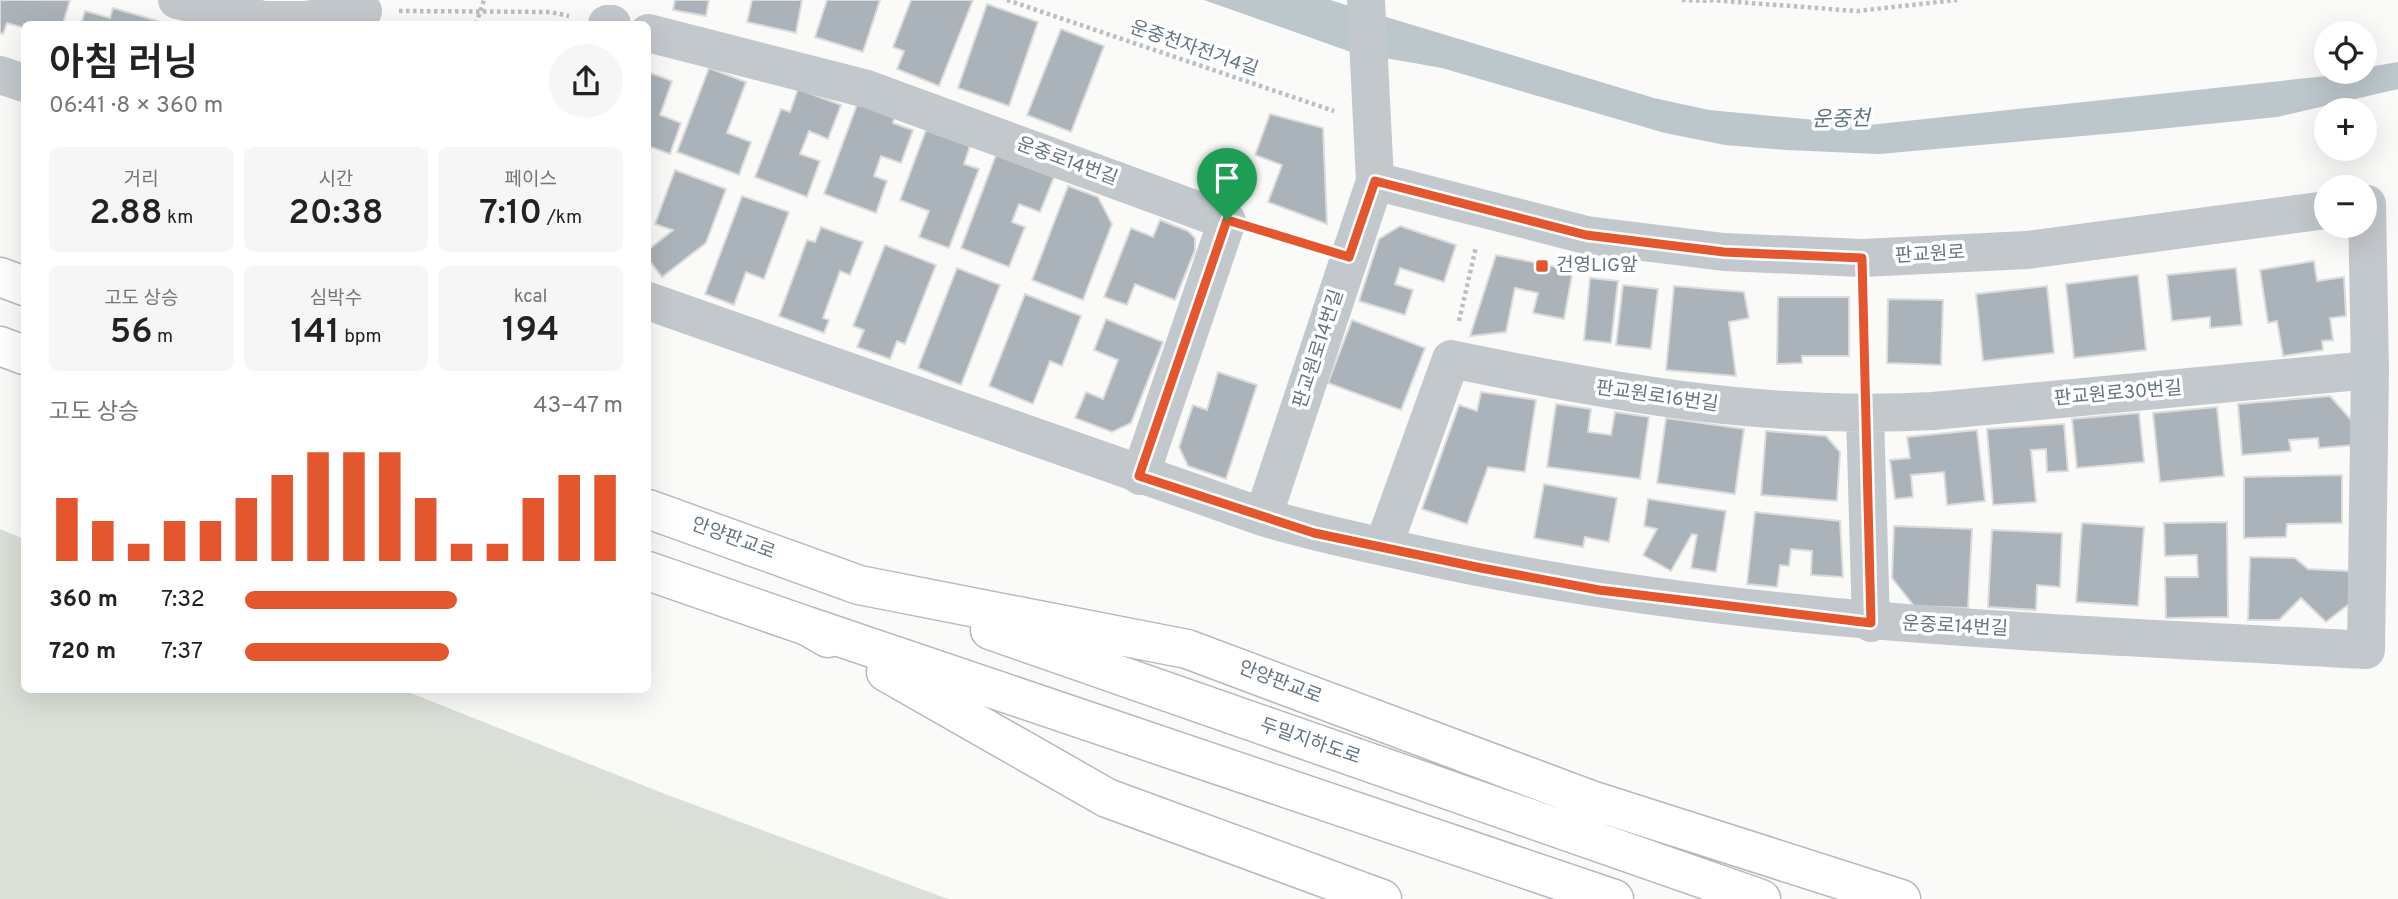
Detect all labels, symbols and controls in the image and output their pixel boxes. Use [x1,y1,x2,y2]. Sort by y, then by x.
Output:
street label: 운중천자전거4길 [1127,16,1261,82]
map controls [2314,21,2377,238]
button: locate [2314,21,2377,84]
text: 아침 러닝 [49,41,198,90]
button: share [549,44,623,118]
text: 06:41 · 8 × 360 m [49,92,223,121]
button: + [2314,98,2377,161]
water label: 운중천 [1812,106,1873,134]
street label: 운중로14번길 [1013,133,1121,191]
pin [1197,148,1257,220]
icon: arrive [1208,159,1246,197]
text: 거리 [124,168,159,192]
text: 시간 [319,168,353,192]
text: 페이스 [504,168,557,192]
button: − [2314,175,2377,238]
text: 2.88 [89,192,163,236]
text: 20:38 [288,192,384,236]
text: 7:10 [479,192,542,236]
text: km [163,206,193,230]
text: /km [542,206,582,230]
street label: 판교원로 [1894,241,1966,269]
place label: 건영LIG앞 [1556,254,1638,278]
marker: 건영LIG앞 [1534,258,1550,274]
text: kcal [514,285,548,309]
text: 고도 상승 [104,287,179,311]
text: 심박수 [310,287,362,311]
street label: 판교원로14번길 [1289,287,1349,411]
text: 194 [502,309,559,353]
text: 56 [110,311,152,355]
text: 141 [290,311,340,355]
text: m [152,325,173,349]
text: bpm [340,325,382,349]
street label: 판교원로30번길 [2053,376,2183,412]
street label: 판교원로16번길 [1594,377,1720,417]
text: 43–47 m [533,392,623,421]
text: 고도 상승 [49,399,139,428]
street label: 안양판교로 [688,513,778,565]
text: 360 m [49,586,118,615]
text: 7:32 [161,586,205,615]
street label: 운중로14번길 [1901,612,2009,642]
text: 720 m [49,638,116,667]
text: 7:37 [161,638,203,667]
street label: 안양판교로 [1235,656,1325,710]
street label: 두밀지하도로 [1257,714,1363,770]

